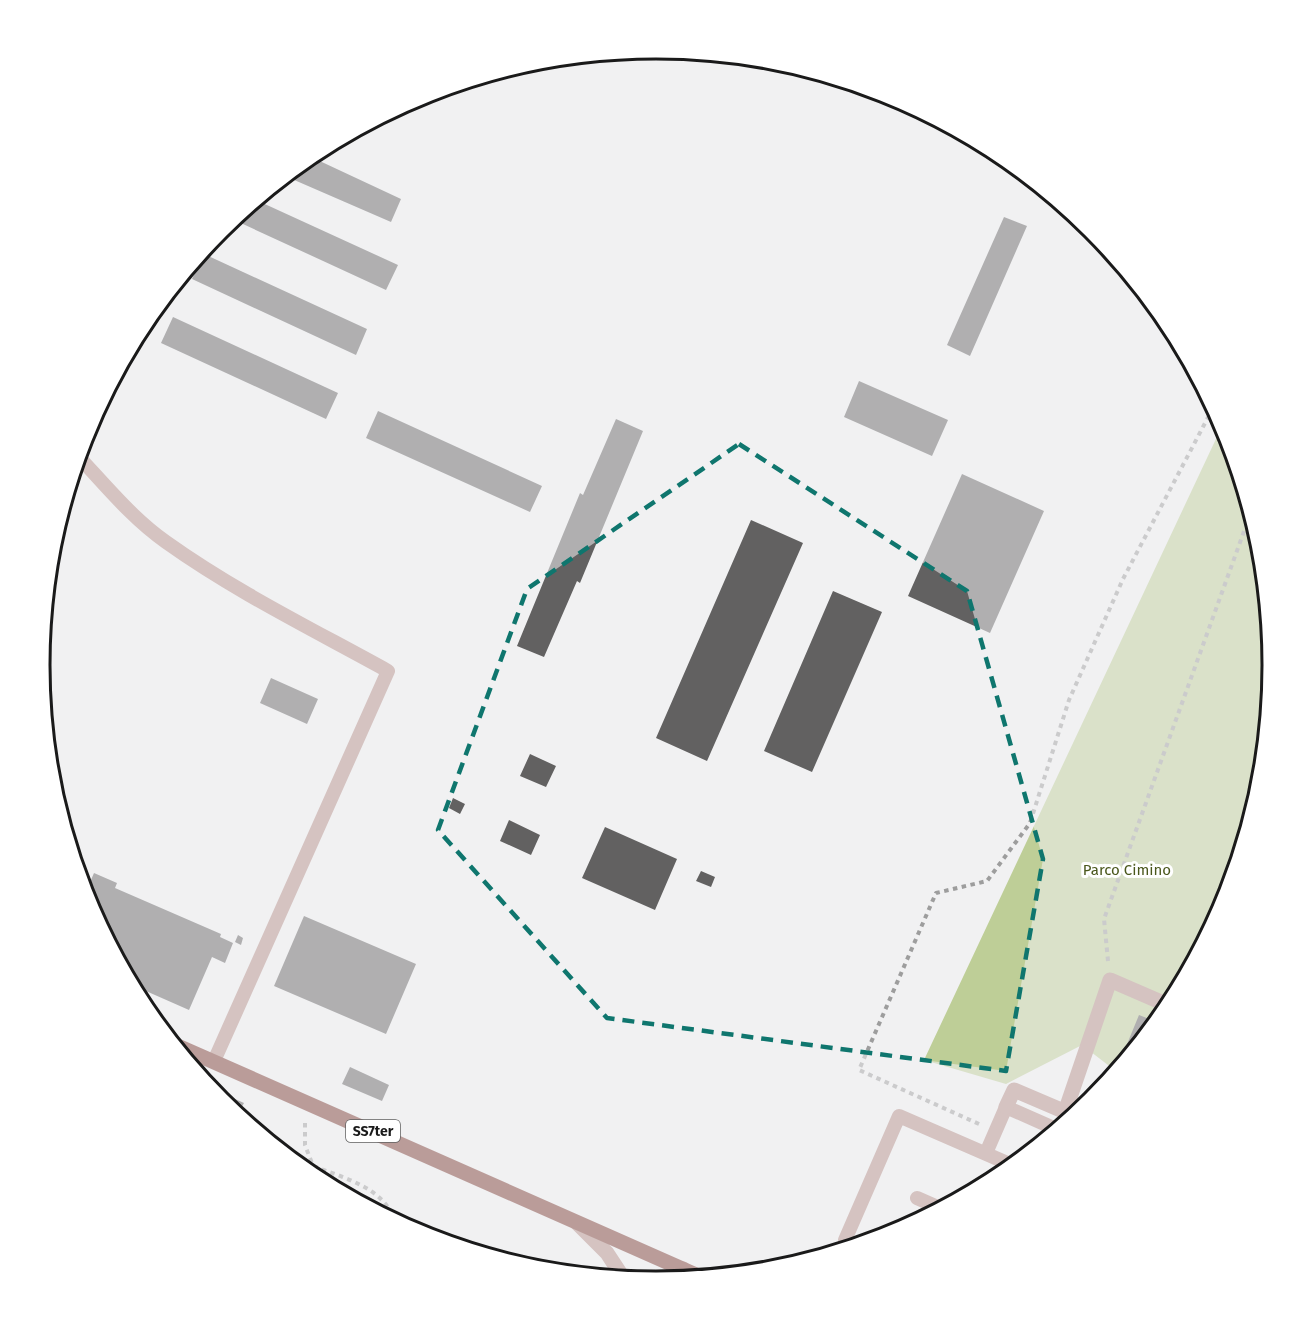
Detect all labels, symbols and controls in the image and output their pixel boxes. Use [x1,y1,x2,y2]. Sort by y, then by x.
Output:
park label: Parco Cimino [1083,861,1171,879]
road number: SS7ter [346,1120,400,1142]

